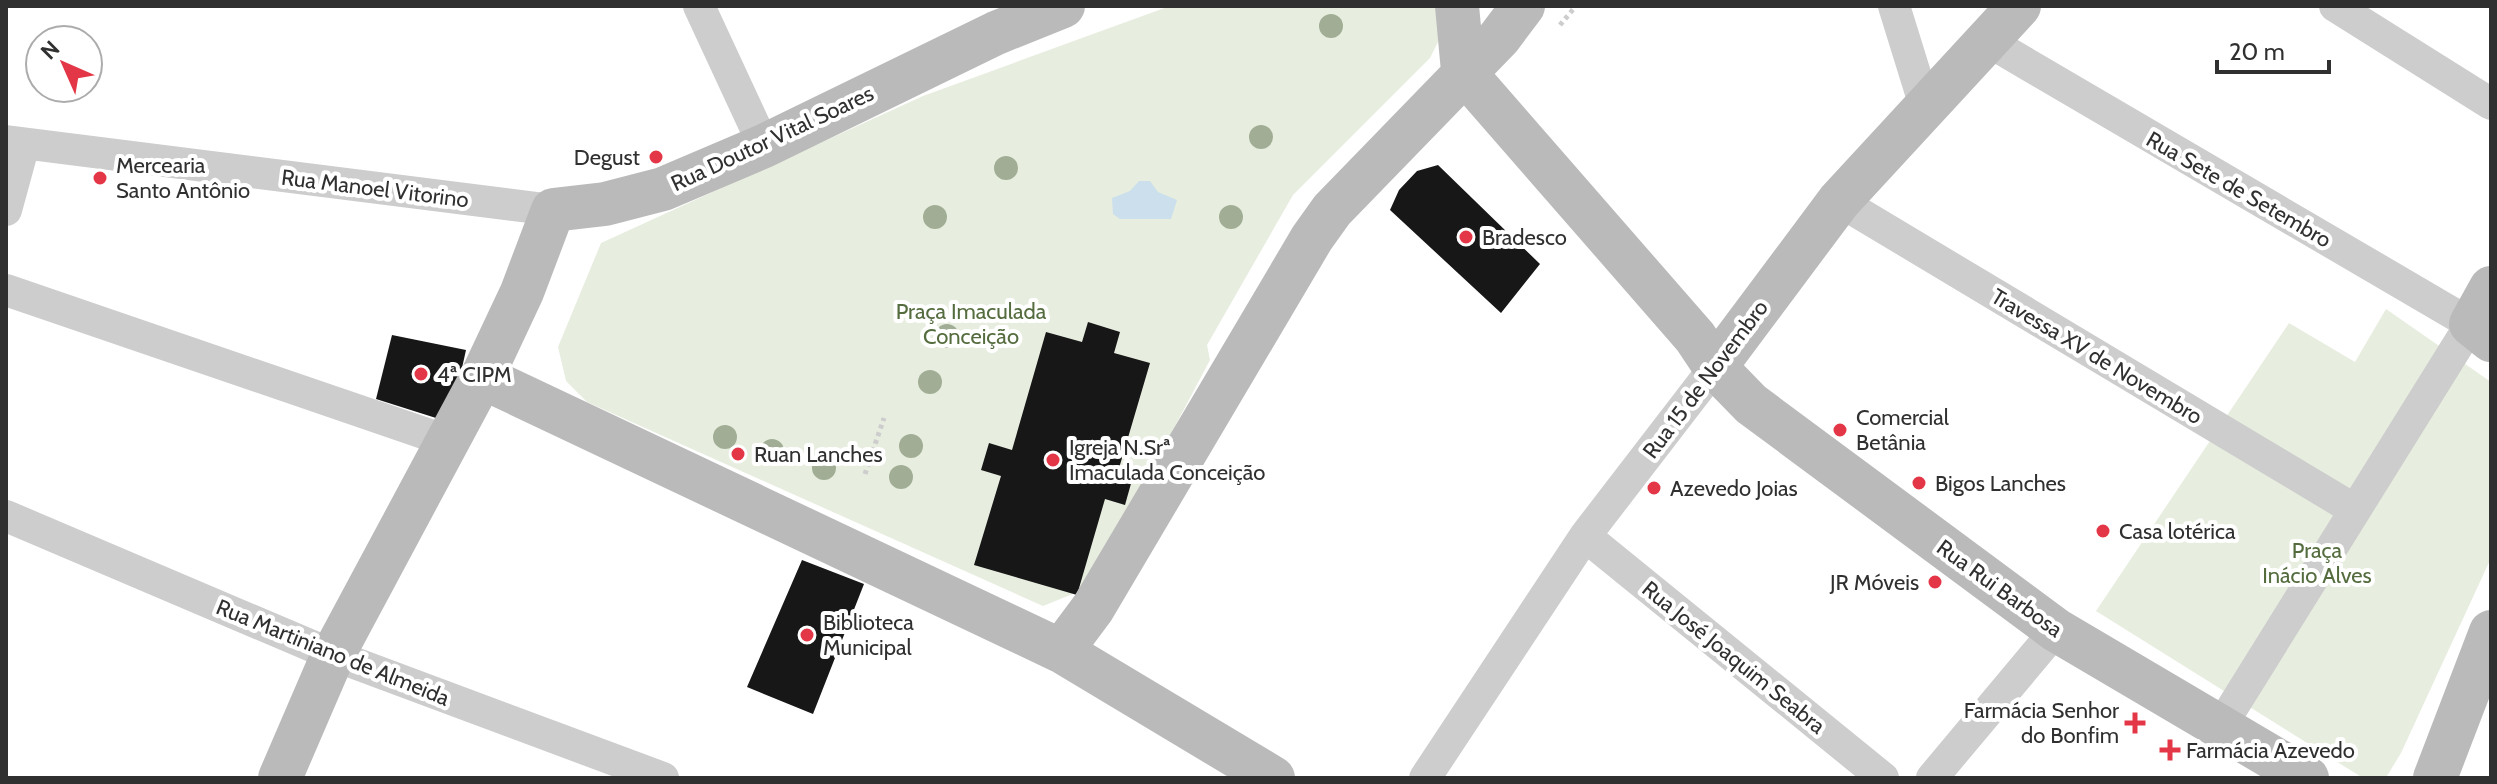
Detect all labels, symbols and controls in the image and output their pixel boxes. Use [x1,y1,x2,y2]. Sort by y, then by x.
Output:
north arrow [24,24,104,104]
scale bar [2217,24,2329,74]
text: N [35,35,65,65]
text: 20 m [2229,37,2285,66]
street label: Rua Doutor Vital Soares [667,80,878,197]
street label: Rua Sete de Setembro [2141,125,2336,253]
place label: Degust [574,144,641,171]
marker: Degust [647,148,665,166]
place label: Mercearia Santo Antônio [116,152,250,204]
street label: Rua Manoel Vitorino [280,164,470,213]
marker: Mercearia Santo Antônio [91,169,109,187]
place label: Bradesco [1482,224,1567,251]
marker: Bradesco [1457,228,1475,246]
street label: Travessa XV de Novembro [1986,283,2207,430]
street label: Rua 15 de Novembro [1637,295,1774,464]
park label: Praça Imaculada Conceição [896,298,1047,350]
place label: 4ª CIPM [437,361,512,388]
marker: 4ª CIPM [412,365,430,383]
place label: Comercial Betânia [1856,404,1950,456]
marker: Comercial Betânia [1831,421,1849,439]
place label: Igreja N.Srª Imaculada Conceição [1069,434,1265,486]
place label: Ruan Lanches [754,441,883,468]
marker: Ruan Lanches [729,445,747,463]
marker: Igreja N.Srª Imaculada Conceição [1044,451,1062,469]
place label: Bigos Lanches [1935,470,2066,497]
marker: Bigos Lanches [1910,474,1928,492]
place label: Azevedo Joias [1670,475,1798,502]
marker: Azevedo Joias [1645,479,1663,497]
place label: Casa lotérica [2119,518,2236,545]
marker: Casa lotérica [2094,522,2112,540]
street label: Rua Rui Barbosa [1932,534,2068,643]
park label: Praça Inácio Alves [2262,537,2372,589]
place label: JR Móveis [1829,569,1919,596]
marker: JR Móveis [1926,573,1944,591]
street label: Rua José Joaquim Seabra [1637,575,1831,740]
street label: Rua Martiniano de Almeida [212,593,454,712]
place label: Biblioteca Municipal [823,609,914,661]
marker: Biblioteca Municipal [798,626,816,644]
place label: Farmácia Senhor do Bonfim [1964,697,2119,749]
marker: Farmácia Senhor do Bonfim [2126,714,2144,732]
place label: Farmácia Azevedo [2186,737,2355,764]
marker: Farmácia Azevedo [2161,741,2179,759]

